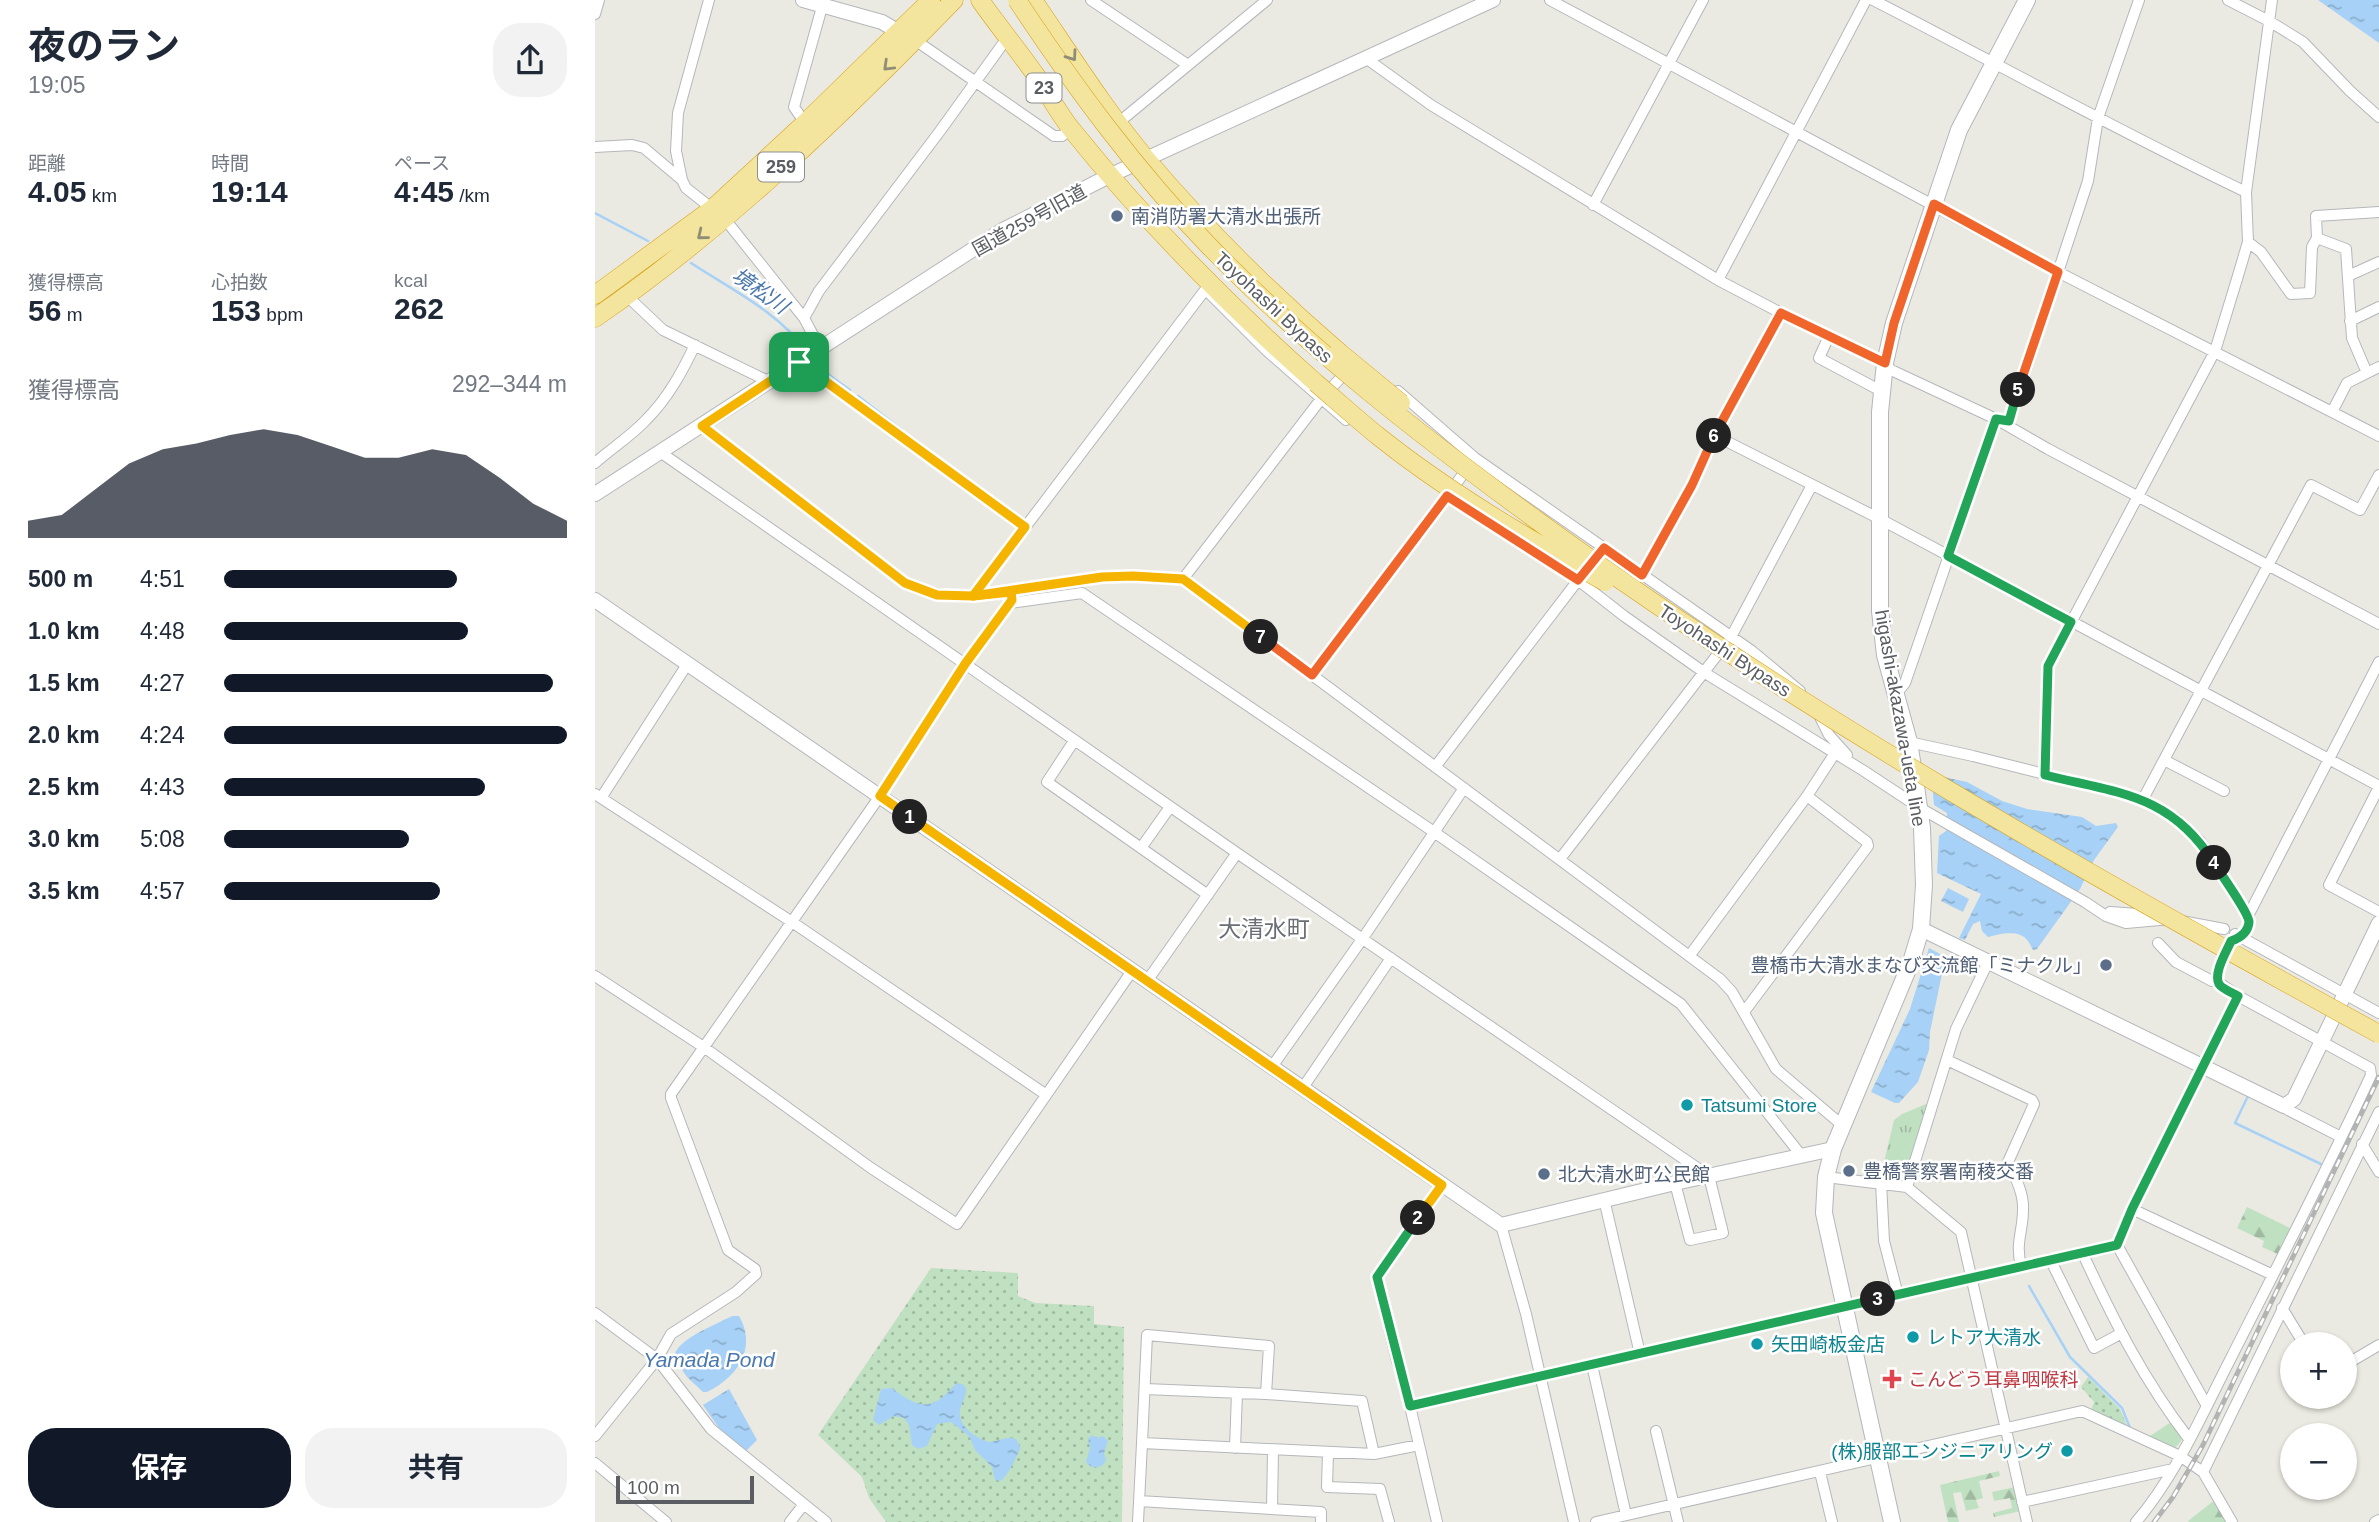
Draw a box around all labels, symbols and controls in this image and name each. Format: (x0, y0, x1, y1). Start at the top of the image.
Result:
button: share (493, 23, 567, 97)
text: 夜のラン (28, 25, 180, 67)
one-way arrow (1064, 48, 1076, 61)
one-way arrow (883, 57, 896, 70)
text: 19:05 (28, 72, 86, 98)
road number: 23 (1027, 74, 1061, 102)
road number: 259 (758, 152, 804, 182)
text: 距離 (28, 153, 66, 174)
text: 時間 (211, 153, 249, 174)
text: ペース (394, 153, 450, 174)
text: 4.05 (28, 175, 86, 208)
text: 19:14 (211, 175, 288, 208)
text: 4:45 (394, 175, 454, 208)
street label: 国道259号旧道 (969, 181, 1090, 260)
text: km (86, 185, 117, 206)
text: /km (454, 185, 490, 206)
place label: 南消防署大清水出張所 (1131, 206, 1321, 227)
marker: 南消防署大清水出張所 (1109, 208, 1125, 224)
one-way arrow (698, 227, 710, 240)
street label: Toyohashi Bypass (1210, 247, 1337, 367)
water label: 境松川 (728, 263, 794, 319)
text: kcal (394, 270, 428, 291)
text: 獲得標高 (28, 272, 104, 293)
text: 心拍数 (211, 272, 268, 293)
text: 262 (394, 292, 444, 325)
text: 56 (28, 294, 61, 327)
text: 153 (211, 294, 261, 327)
text: m (61, 304, 82, 325)
text: bpm (261, 304, 303, 325)
pin (769, 332, 829, 392)
icon: arrive (780, 343, 818, 381)
text: 292–344 m (452, 371, 567, 397)
pin: 5 (2001, 372, 2035, 408)
text: 獲得標高 (28, 377, 120, 403)
text: 5 (2012, 379, 2023, 400)
pin: 6 (1697, 418, 1731, 453)
text: 6 (1708, 425, 1719, 446)
text: 500 m (28, 566, 93, 592)
text: 4:51 (140, 566, 185, 592)
street label: Toyohashi Bypass (1655, 600, 1795, 701)
street label: higashi-akazawa-ueta line (1871, 608, 1930, 828)
text: 1.0 km (28, 618, 100, 644)
text: 4:48 (140, 618, 185, 644)
pin: 7 (1243, 620, 1279, 654)
text: 7 (1255, 626, 1266, 647)
text: 1.5 km (28, 670, 100, 696)
text: 4:27 (140, 670, 185, 696)
text: 2.0 km (28, 722, 100, 748)
text: 4:24 (140, 722, 185, 748)
text: 2.5 km (28, 774, 100, 800)
text: 4:43 (140, 774, 185, 800)
pin: 1 (893, 800, 927, 834)
text: 1 (904, 806, 915, 827)
text: 3.0 km (28, 826, 100, 852)
text: 5:08 (140, 826, 185, 852)
pin: 4 (2197, 846, 2231, 880)
text: 4 (2208, 852, 2219, 873)
text: 3.5 km (28, 878, 100, 904)
text: 4:57 (140, 878, 185, 904)
district label: 大清水町 (1218, 916, 1310, 942)
place label: 豊橋市大清水まなび交流館「ミナクル」 (1751, 955, 2092, 976)
marker: 豊橋市大清水まなび交流館「ミナクル」 (2098, 957, 2114, 973)
place label: Tatsumi Store (1701, 1095, 1817, 1116)
marker: Tatsumi Store (1679, 1097, 1695, 1113)
place label: 豊橋警察署南稜交番 (1863, 1161, 2034, 1182)
marker: 豊橋警察署南稜交番 (1841, 1163, 1857, 1179)
place label: 北大清水町公民館 (1558, 1164, 1710, 1185)
marker: 北大清水町公民館 (1536, 1166, 1552, 1182)
pin: 2 (1401, 1200, 1435, 1236)
text: 2 (1412, 1207, 1423, 1228)
pin: 3 (1861, 1282, 1895, 1316)
text: 3 (1872, 1288, 1883, 1309)
place label: レトア大清水 (1927, 1327, 2041, 1348)
marker: レトア大清水 (1905, 1329, 1921, 1345)
map controls (2280, 1332, 2357, 1500)
button: + (2280, 1332, 2357, 1409)
place label: 矢田崎板金店 (1771, 1334, 1885, 1355)
marker: 矢田崎板金店 (1749, 1336, 1765, 1352)
water label: Yamada Pond (643, 1348, 776, 1371)
marker: こんどう耳鼻咽喉科 (1882, 1369, 1902, 1389)
place label: こんどう耳鼻咽喉科 (1908, 1369, 2078, 1390)
button: − (2280, 1423, 2357, 1500)
button: 保存 (28, 1428, 291, 1508)
button: 共有 (305, 1428, 567, 1508)
place label: (株)服部エンジニアリング (1831, 1441, 2053, 1462)
marker: (株)服部エンジニアリング (2059, 1443, 2075, 1459)
scale bar (616, 1473, 754, 1505)
text: 100 m (627, 1477, 680, 1498)

